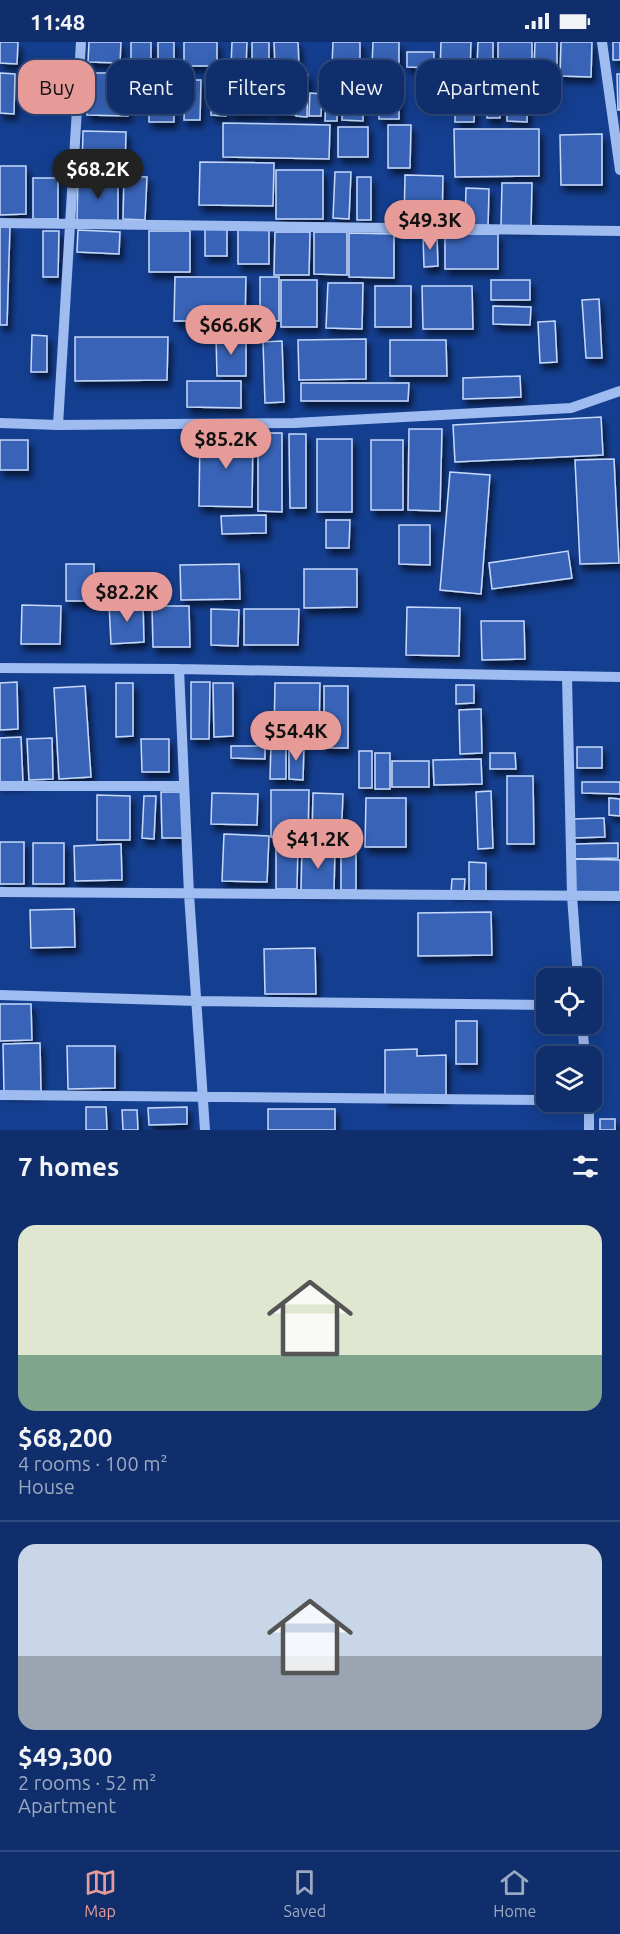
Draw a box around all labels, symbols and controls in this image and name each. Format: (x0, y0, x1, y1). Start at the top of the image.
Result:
text: 11:48 (30, 9, 85, 34)
chip: Buy (18, 60, 95, 114)
chip: Rent (107, 60, 194, 114)
chip: Filters (206, 60, 307, 114)
chip: New (319, 60, 404, 114)
chip: Apartment (416, 60, 561, 114)
pin: $68.2K (49, 149, 147, 200)
text: $68.2K (66, 157, 130, 180)
pin: $49.3K (381, 200, 479, 251)
text: $49.3K (398, 208, 462, 231)
pin: $66.6K (182, 305, 280, 356)
text: $66.6K (199, 313, 263, 336)
pin: $85.2K (177, 419, 275, 470)
text: $85.2K (194, 427, 258, 450)
pin: $82.2K (78, 572, 176, 623)
text: $82.2K (95, 580, 159, 603)
pin: $54.4K (247, 711, 345, 762)
text: $54.4K (264, 719, 328, 742)
pin: $41.2K (269, 819, 367, 870)
text: $41.2K (286, 827, 350, 850)
map controls (536, 968, 602, 1112)
button: locate (536, 968, 602, 1034)
button: layers (536, 1046, 602, 1112)
icon: filters (569, 1150, 602, 1183)
text: 7 homes (18, 1152, 119, 1181)
icon: home (256, 1264, 364, 1372)
text: $68,200 (18, 1423, 112, 1452)
text: 4 rooms · 100 m² (18, 1452, 168, 1475)
text: House (18, 1475, 75, 1498)
icon: home (256, 1583, 364, 1691)
text: $49,300 (18, 1742, 112, 1771)
text: 2 rooms · 52 m² (18, 1771, 156, 1794)
text: Apartment (18, 1794, 116, 1817)
tab: Map (84, 1866, 117, 1920)
tab: Saved (284, 1866, 326, 1920)
tab: Home (493, 1866, 536, 1920)

